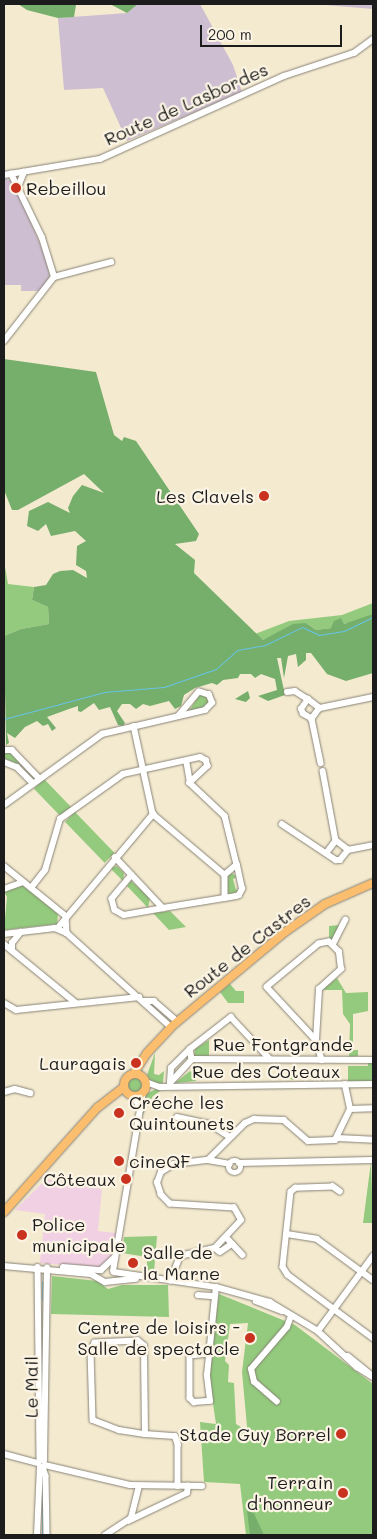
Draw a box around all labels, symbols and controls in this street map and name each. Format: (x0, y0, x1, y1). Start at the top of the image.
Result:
scale bar (202, 15, 344, 47)
text: 200 m (208, 24, 252, 44)
street label: Route de Lasbordes (101, 58, 271, 150)
place label: Rebeillou (26, 177, 106, 199)
marker: Rebeillou (10, 182, 22, 194)
place label: Les Clavels (156, 485, 254, 507)
marker: Les Clavels (258, 490, 270, 502)
street label: Route de Castres (179, 890, 315, 1002)
street label: Rue Fontgrande (213, 1033, 353, 1055)
place label: Lauragais (39, 1052, 126, 1074)
marker: Lauragais (130, 1057, 142, 1069)
street label: Rue des Coteaux (192, 1060, 340, 1082)
place label: Créche les Quintounets (129, 1092, 235, 1134)
marker: Créche les Quintounets (113, 1107, 125, 1119)
place label: cineQF (129, 1150, 190, 1172)
marker: cineQF (113, 1155, 125, 1167)
place label: Côteaux (43, 1168, 116, 1190)
marker: Côteaux (120, 1173, 132, 1185)
place label: Police municipale (32, 1214, 126, 1256)
marker: Police municipale (16, 1229, 28, 1241)
place label: Salle de la Marne (143, 1242, 220, 1284)
marker: Salle de la Marne (127, 1257, 139, 1269)
place label: Centre de loisirs - Salle de spectacle (77, 1317, 240, 1360)
marker: Centre de loisirs - Salle de spectacle (244, 1332, 256, 1344)
street label: Le Mail (20, 1356, 42, 1418)
place label: Stade Guy Borrel (179, 1423, 331, 1445)
marker: Stade Guy Borrel (335, 1428, 347, 1440)
place label: Terrain d'honneur (247, 1472, 333, 1515)
marker: Terrain d'honneur (337, 1487, 349, 1499)

